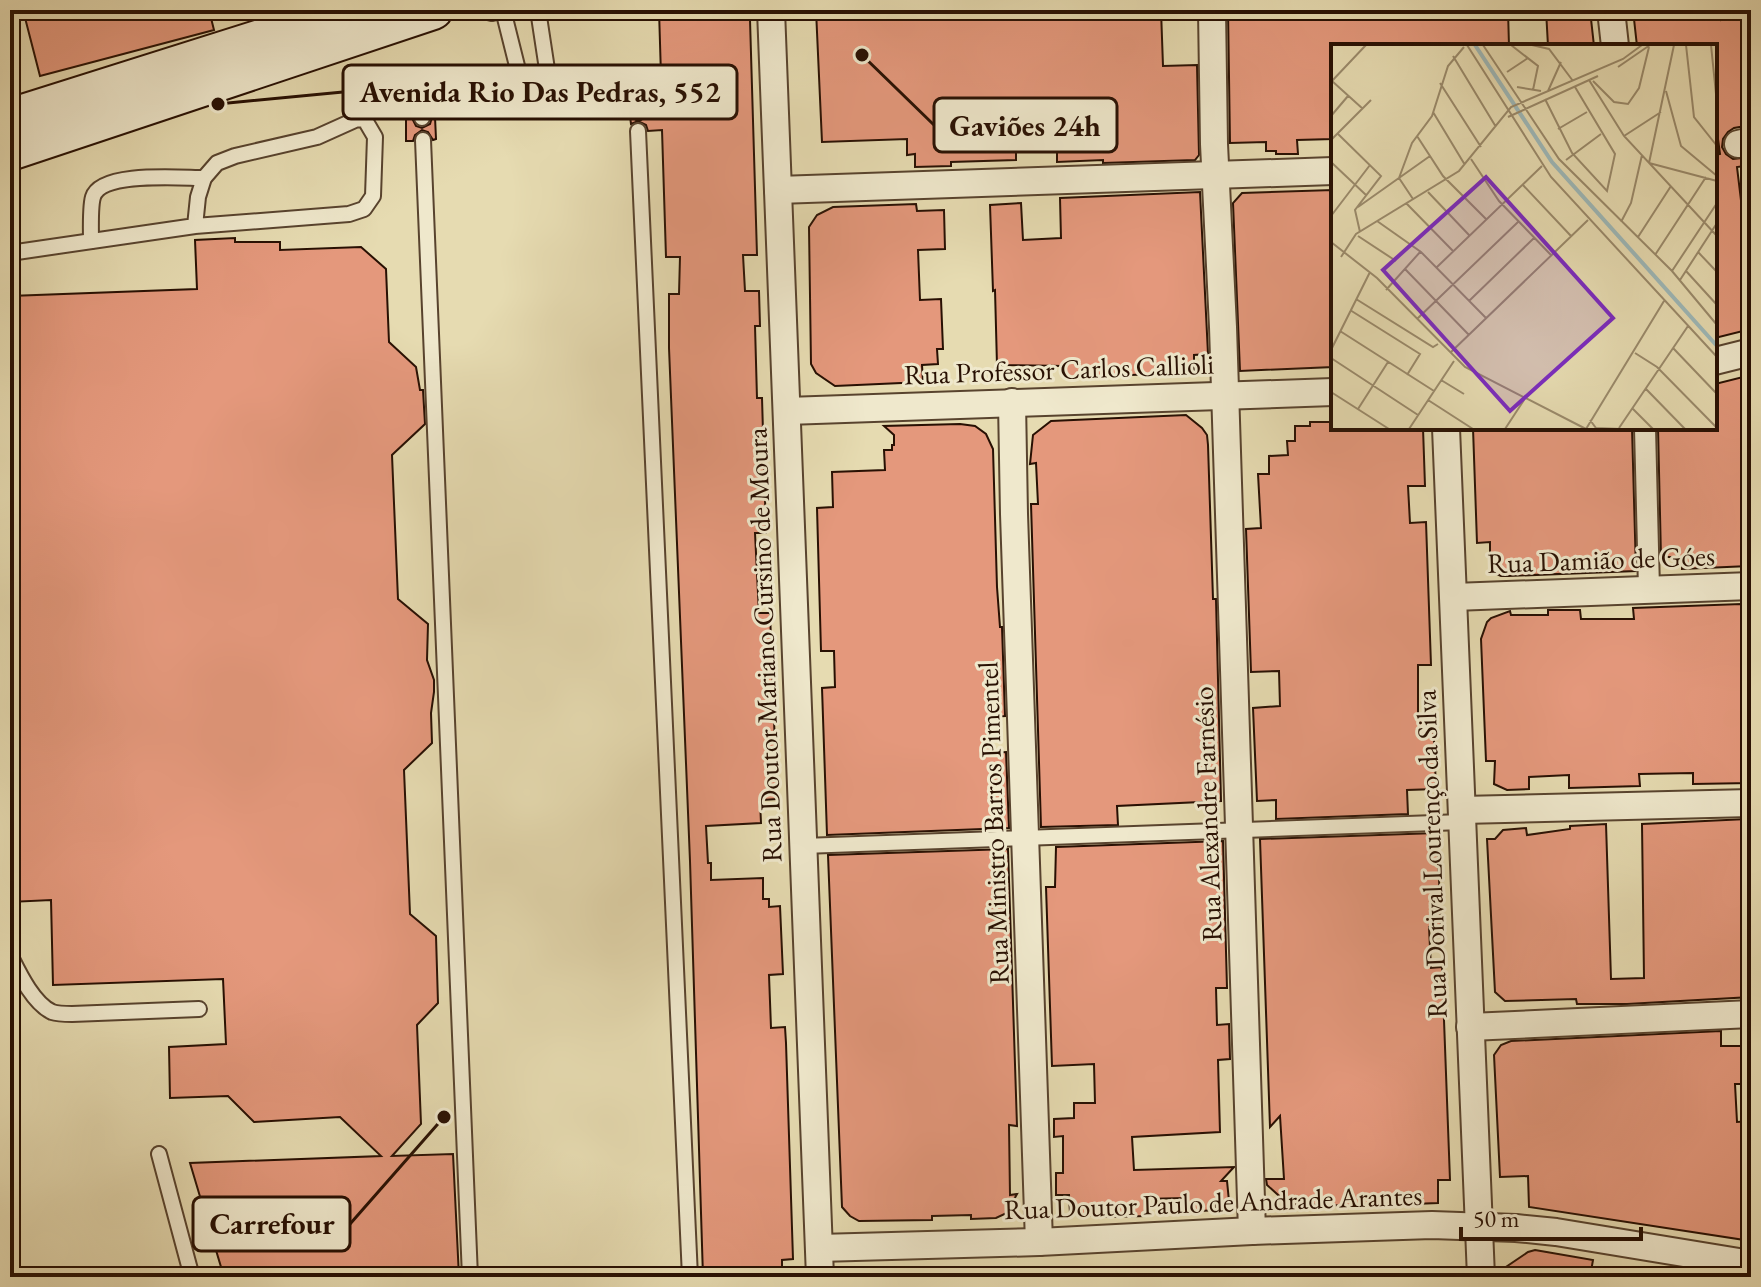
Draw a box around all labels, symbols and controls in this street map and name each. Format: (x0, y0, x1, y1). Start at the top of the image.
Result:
inset map (1331, 44, 1717, 430)
callout: Avenida Rio Das Pedras, 552 (343, 65, 737, 119)
text: Avenida Rio Das Pedras, 552 (358, 72, 721, 111)
callout: Gaviões 24h (934, 98, 1117, 152)
text: Gaviões 24h (949, 106, 1101, 145)
street label: Rua Professor Carlos Callioli (903, 346, 1215, 392)
street label: Rua Doutor Mariano Cursino de Moura (738, 426, 790, 863)
street label: Rua Damião de Góes (1486, 537, 1716, 581)
street label: Rua Ministro Barros Pimentel (969, 661, 1017, 985)
street label: Rua Alexandre Farnésio (1185, 686, 1229, 942)
street label: Rua Dorival Lourenço da Silva (1407, 688, 1455, 1019)
street label: Rua Doutor Paulo de Andrade Arantes (1003, 1177, 1423, 1227)
scale bar (1461, 1191, 1641, 1241)
callout: Carrefour (193, 1197, 350, 1251)
text: 50 m (1473, 1203, 1520, 1234)
text: Carrefour (209, 1204, 335, 1243)

